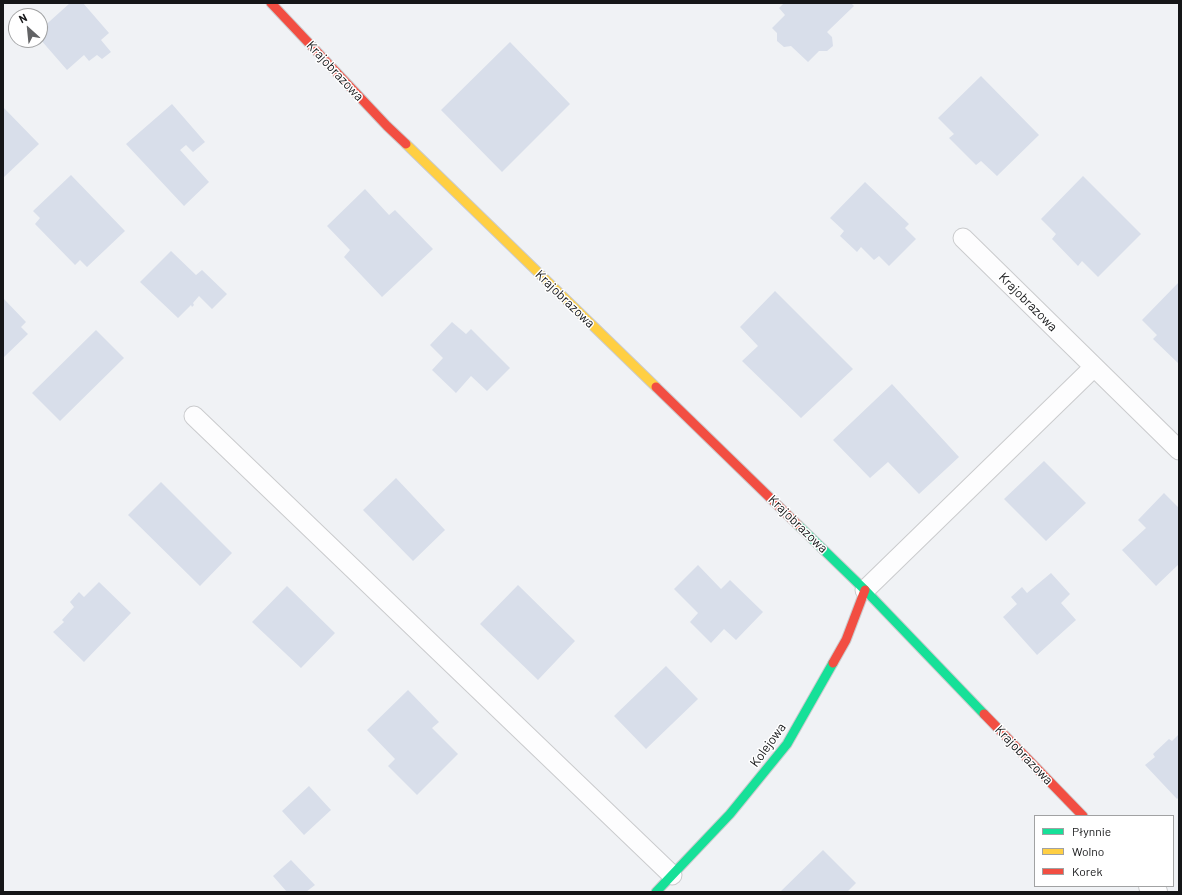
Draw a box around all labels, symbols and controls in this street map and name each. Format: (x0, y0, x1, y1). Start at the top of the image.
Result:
north arrow (8, 8, 48, 48)
text: N (17, 10, 29, 25)
street label: Krajobrazowa (303, 38, 367, 104)
street label: Krajobrazowa (532, 267, 598, 331)
street label: Krajobrazowa (995, 269, 1061, 335)
street label: Krajobrazowa (765, 492, 831, 556)
street label: Kolejowa (747, 720, 789, 770)
street label: Krajobrazowa (992, 722, 1056, 788)
legend (1034, 815, 1174, 887)
text: Płynnie (1072, 824, 1111, 838)
text: Wolno (1072, 844, 1104, 858)
text: Korek (1072, 864, 1102, 878)

